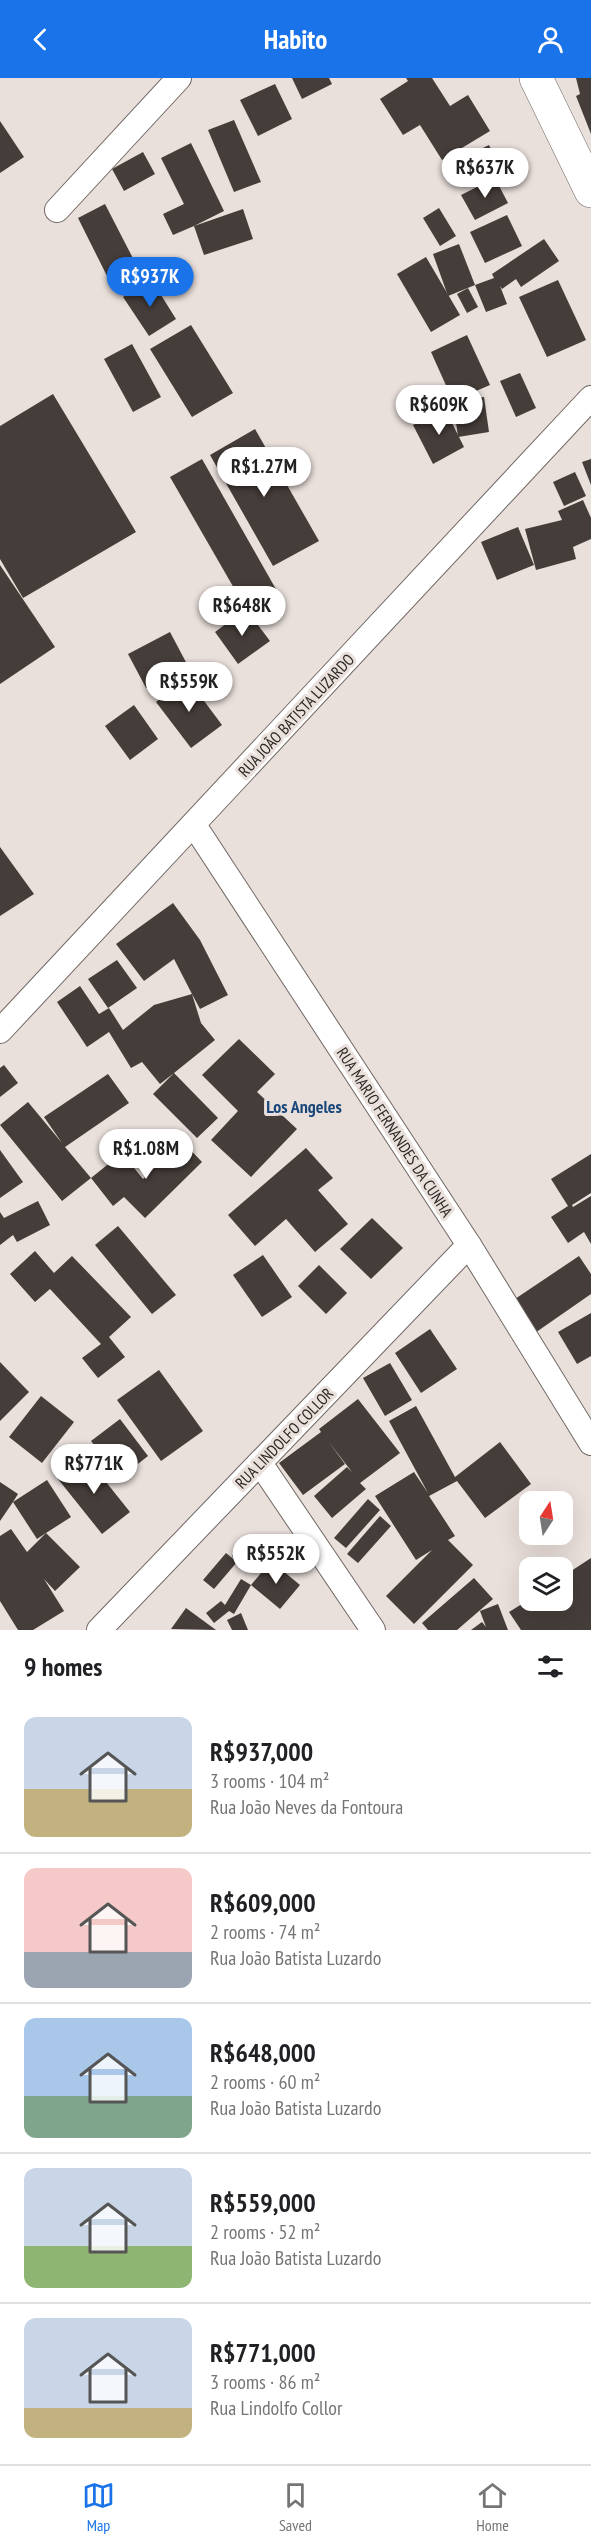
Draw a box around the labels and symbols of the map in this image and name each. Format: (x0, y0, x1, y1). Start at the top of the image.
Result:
pin: R$637K (436, 148, 534, 199)
pin: R$937K (101, 257, 199, 308)
pin: R$609K (390, 385, 488, 436)
pin: R$1.27M (209, 447, 319, 498)
pin: R$648K (193, 586, 291, 637)
street label: RUA JOÃO BATISTA LUZARDO (234, 649, 358, 781)
pin: R$559K (140, 662, 238, 713)
street label: RUA MARIO FERNANDES DA CUNHA (333, 1043, 458, 1221)
district label: Los Angeles (266, 1095, 342, 1118)
pin: R$1.08M (91, 1129, 201, 1180)
street label: RUA LINDOLFO COLLOR (231, 1383, 337, 1493)
pin: R$771K (45, 1444, 143, 1495)
north arrow (519, 1491, 573, 1545)
pin: R$552K (227, 1534, 325, 1585)

